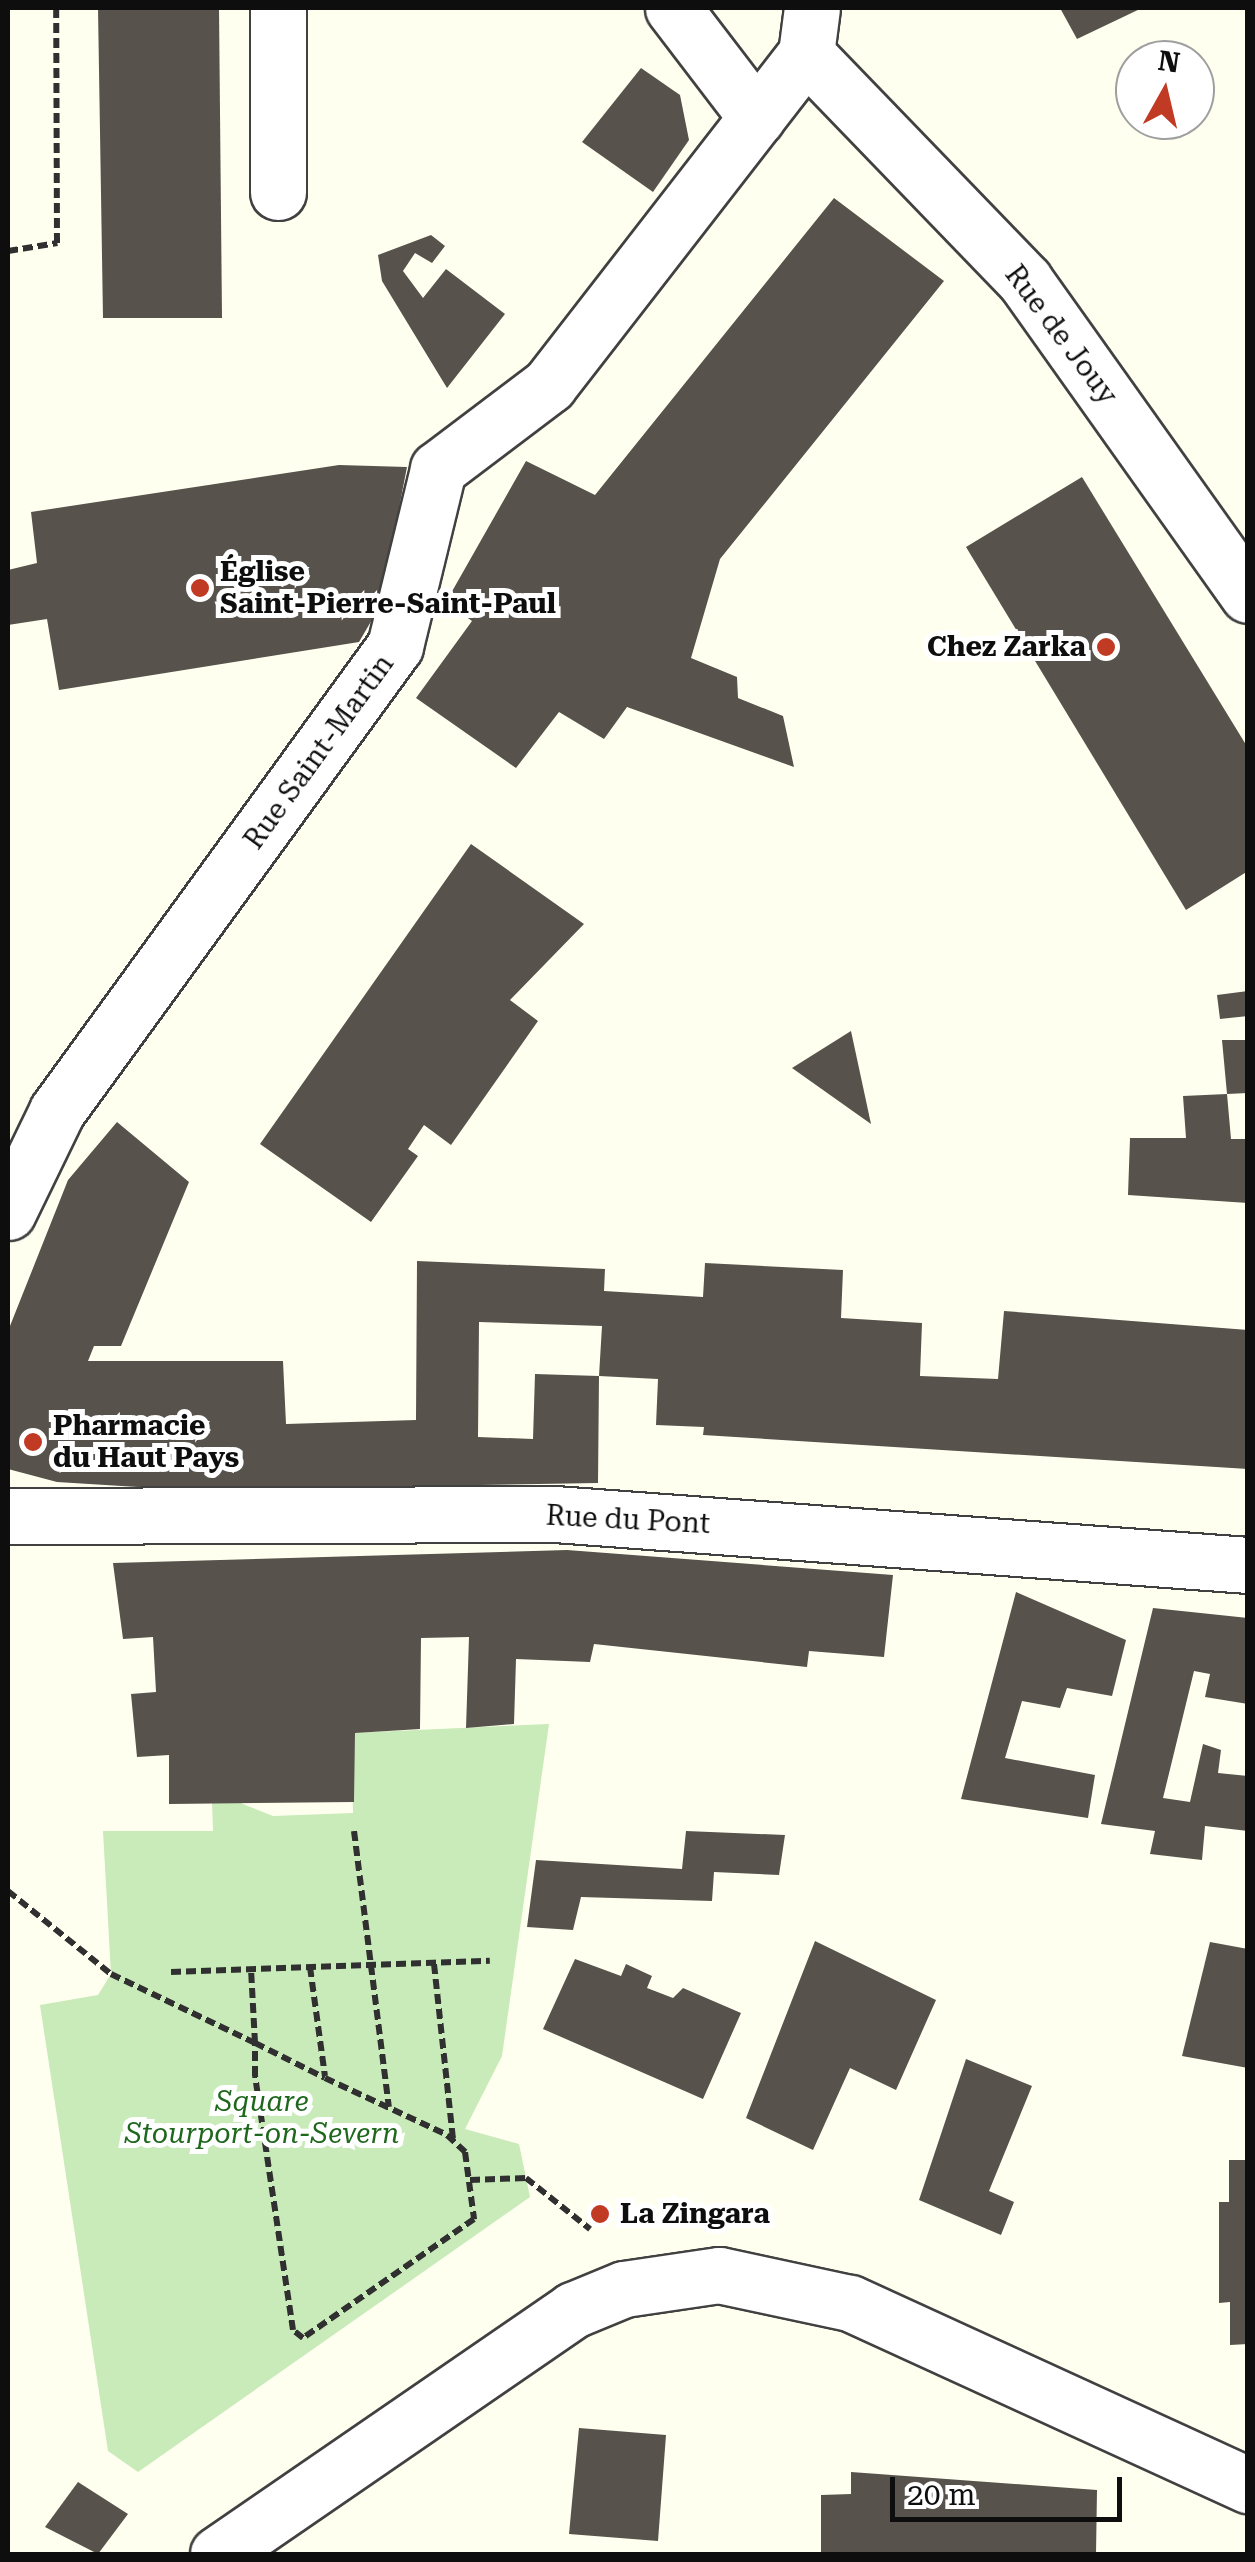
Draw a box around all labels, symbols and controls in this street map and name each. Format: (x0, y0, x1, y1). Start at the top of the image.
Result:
north arrow (1115, 40, 1215, 140)
text: N (1156, 44, 1182, 80)
street label: Rue de Jouy (998, 259, 1124, 411)
place label: Église Saint-Pierre-Saint-Paul (220, 555, 556, 621)
marker: Église Saint-Pierre-Saint-Paul (189, 577, 211, 599)
place label: Chez Zarka (927, 630, 1086, 664)
marker: Chez Zarka (1095, 636, 1117, 658)
street label: Rue Saint-Martin (237, 648, 401, 856)
place label: Pharmacie du Haut Pays (53, 1409, 239, 1475)
marker: Pharmacie du Haut Pays (22, 1431, 44, 1453)
street label: Rue du Pont (545, 1499, 711, 1541)
park label: Square Stourport-on-Severn (125, 2085, 399, 2151)
place label: La Zingara (620, 2197, 770, 2231)
marker: La Zingara (589, 2203, 611, 2225)
scale bar (895, 2457, 1128, 2519)
text: 20 m (907, 2477, 976, 2512)

